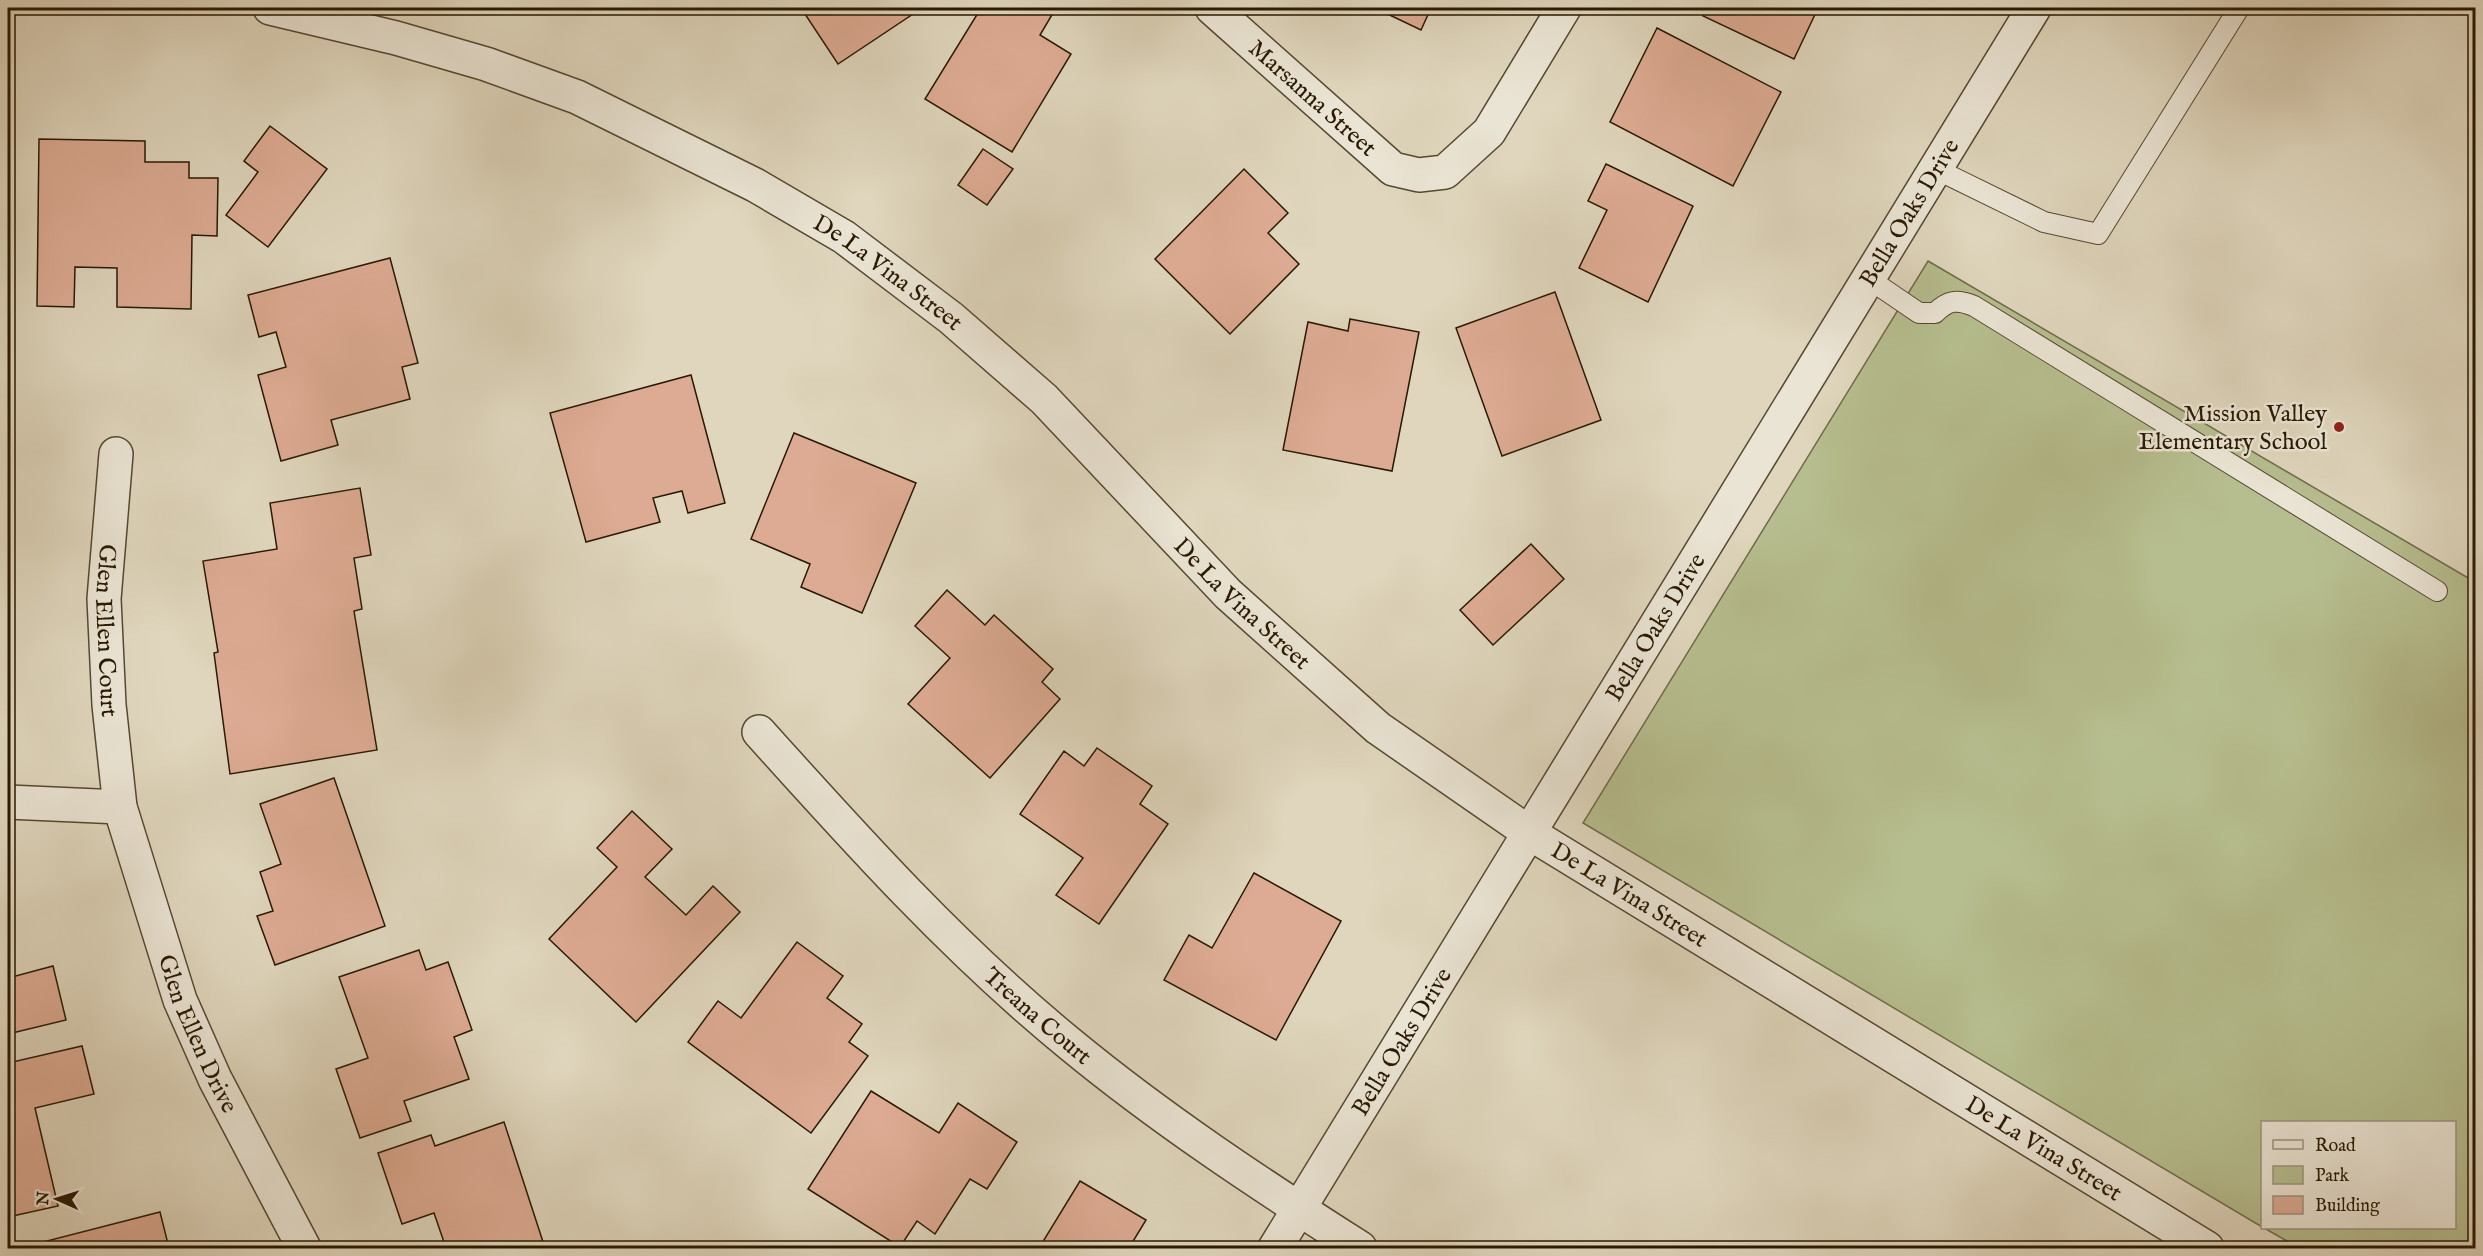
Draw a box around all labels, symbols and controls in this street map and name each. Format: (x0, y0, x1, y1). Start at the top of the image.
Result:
street label: Marsanna Street (1241, 34, 1382, 164)
street label: Bella Oaks Drive (1853, 133, 1967, 293)
street label: De La Vina Street (807, 208, 969, 338)
place label: Mission Valley Elementary School (2139, 399, 2327, 458)
marker: Mission Valley Elementary School (2332, 420, 2346, 434)
street label: De La Vina Street (1166, 532, 1316, 677)
street label: Glen Ellen Court (87, 543, 124, 719)
street label: Bella Oaks Drive (1599, 548, 1714, 708)
street label: De La Vina Street (1544, 836, 1713, 955)
street label: Glen Ellen Drive (150, 951, 244, 1119)
street label: Treana Court (976, 961, 1097, 1072)
street label: Bella Oaks Drive (1345, 962, 1460, 1122)
street label: De La Vina Street (1959, 1090, 2127, 1209)
legend (2261, 1121, 2456, 1229)
text: Road (2315, 1135, 2356, 1158)
text: Park (2315, 1165, 2350, 1188)
north arrow (27, 1169, 87, 1229)
text: N (34, 1191, 54, 1207)
text: Building (2315, 1195, 2380, 1218)

